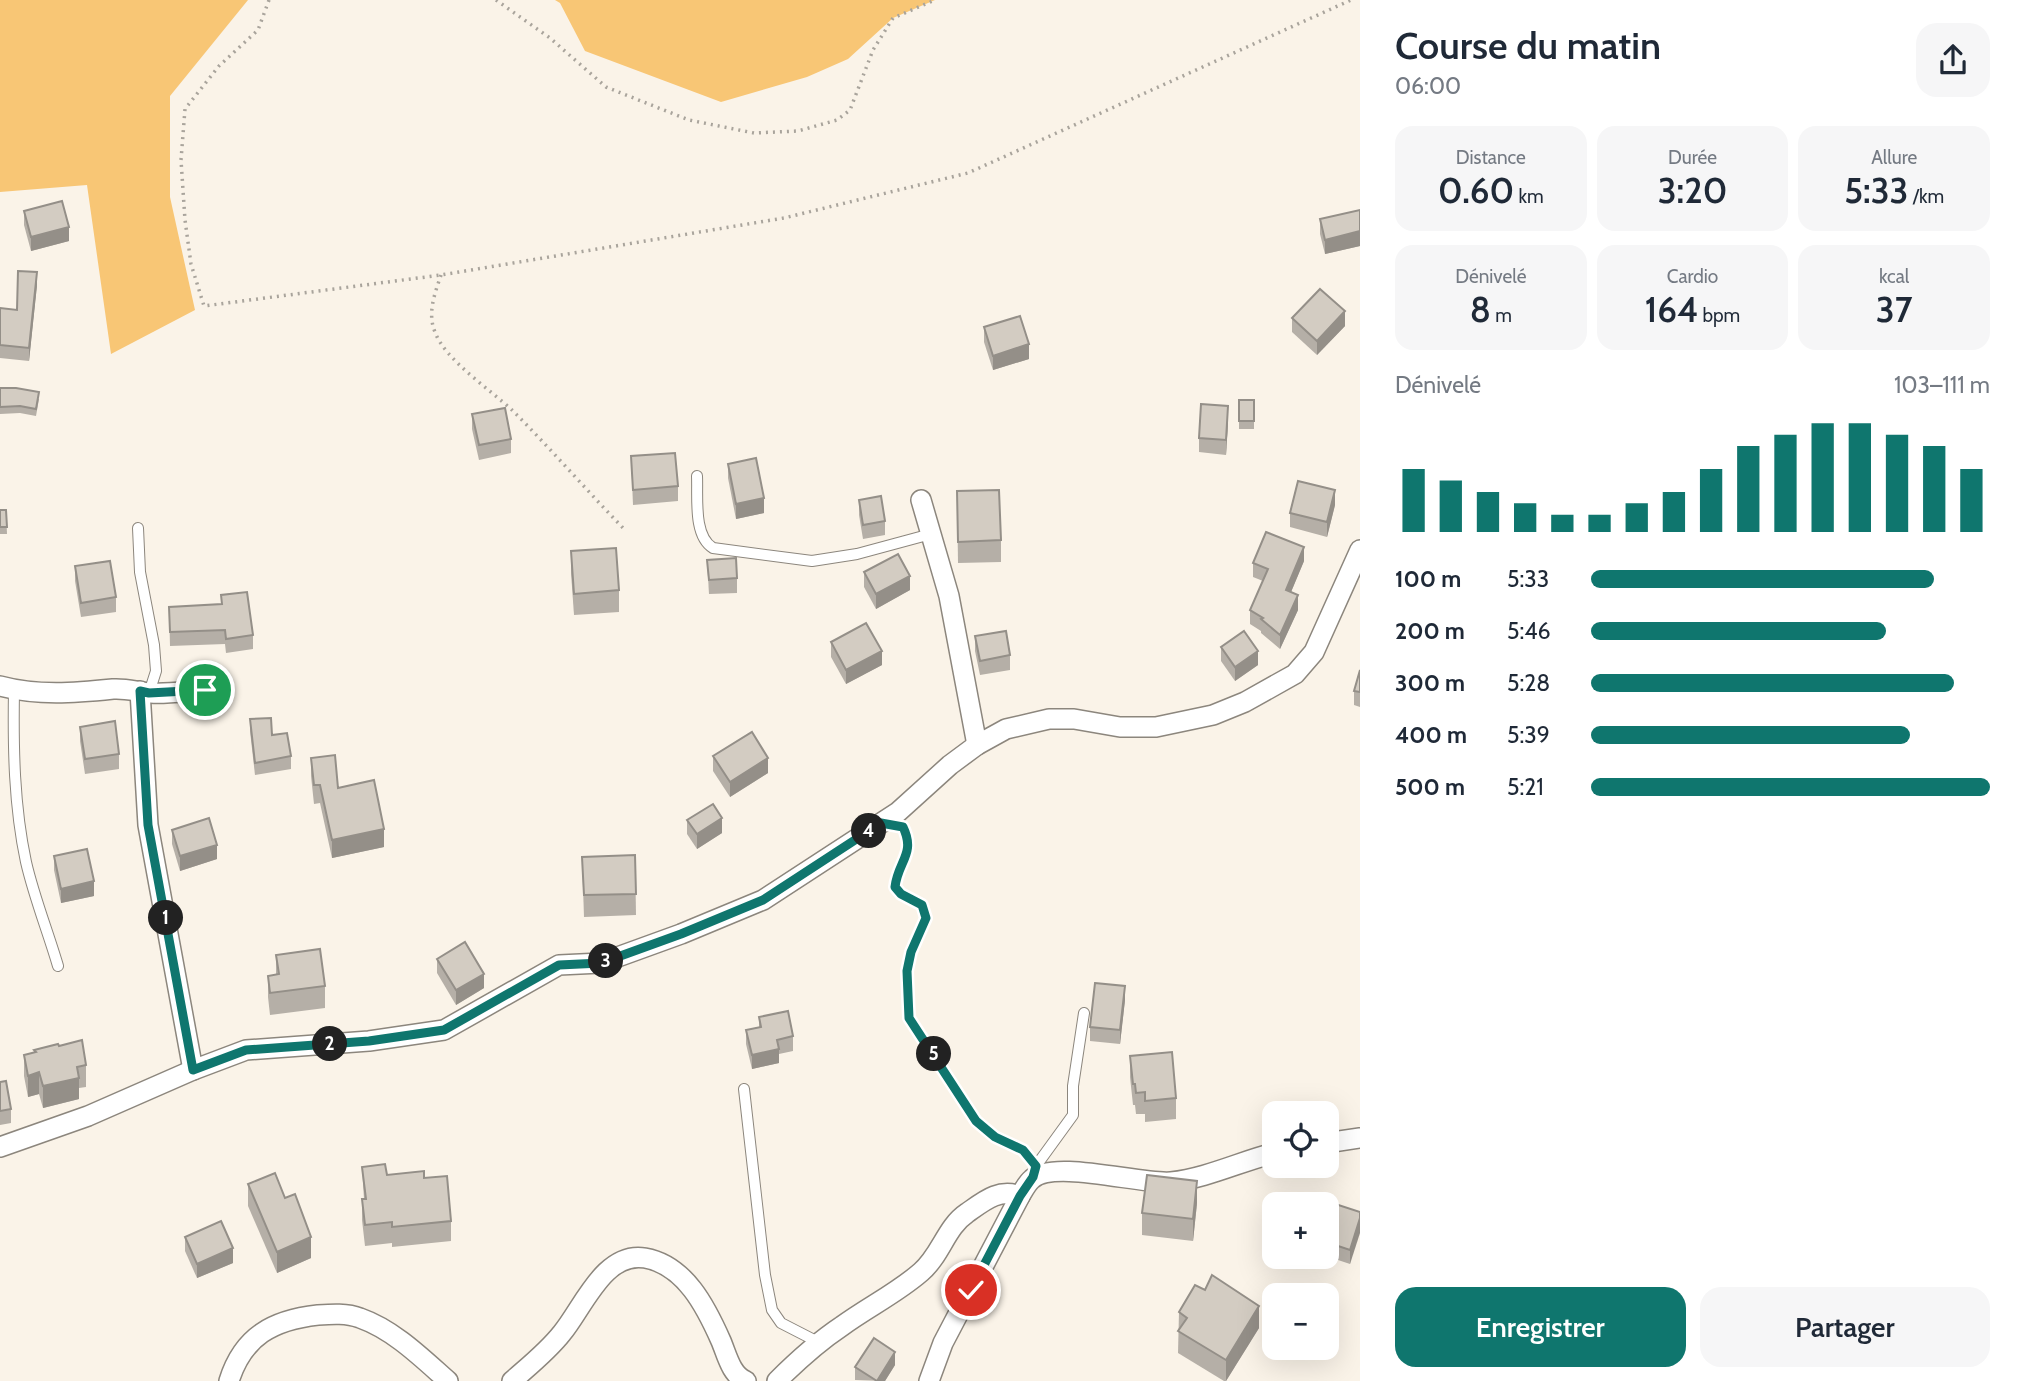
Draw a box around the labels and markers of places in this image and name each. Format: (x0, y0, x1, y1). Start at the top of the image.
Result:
pin (175, 660, 235, 720)
pin: 4 (852, 814, 886, 848)
pin: 1 (148, 900, 184, 936)
pin: 3 (588, 944, 624, 978)
pin: 2 (312, 1026, 348, 1062)
pin: 5 (916, 1036, 951, 1072)
pin (941, 1260, 1001, 1320)

